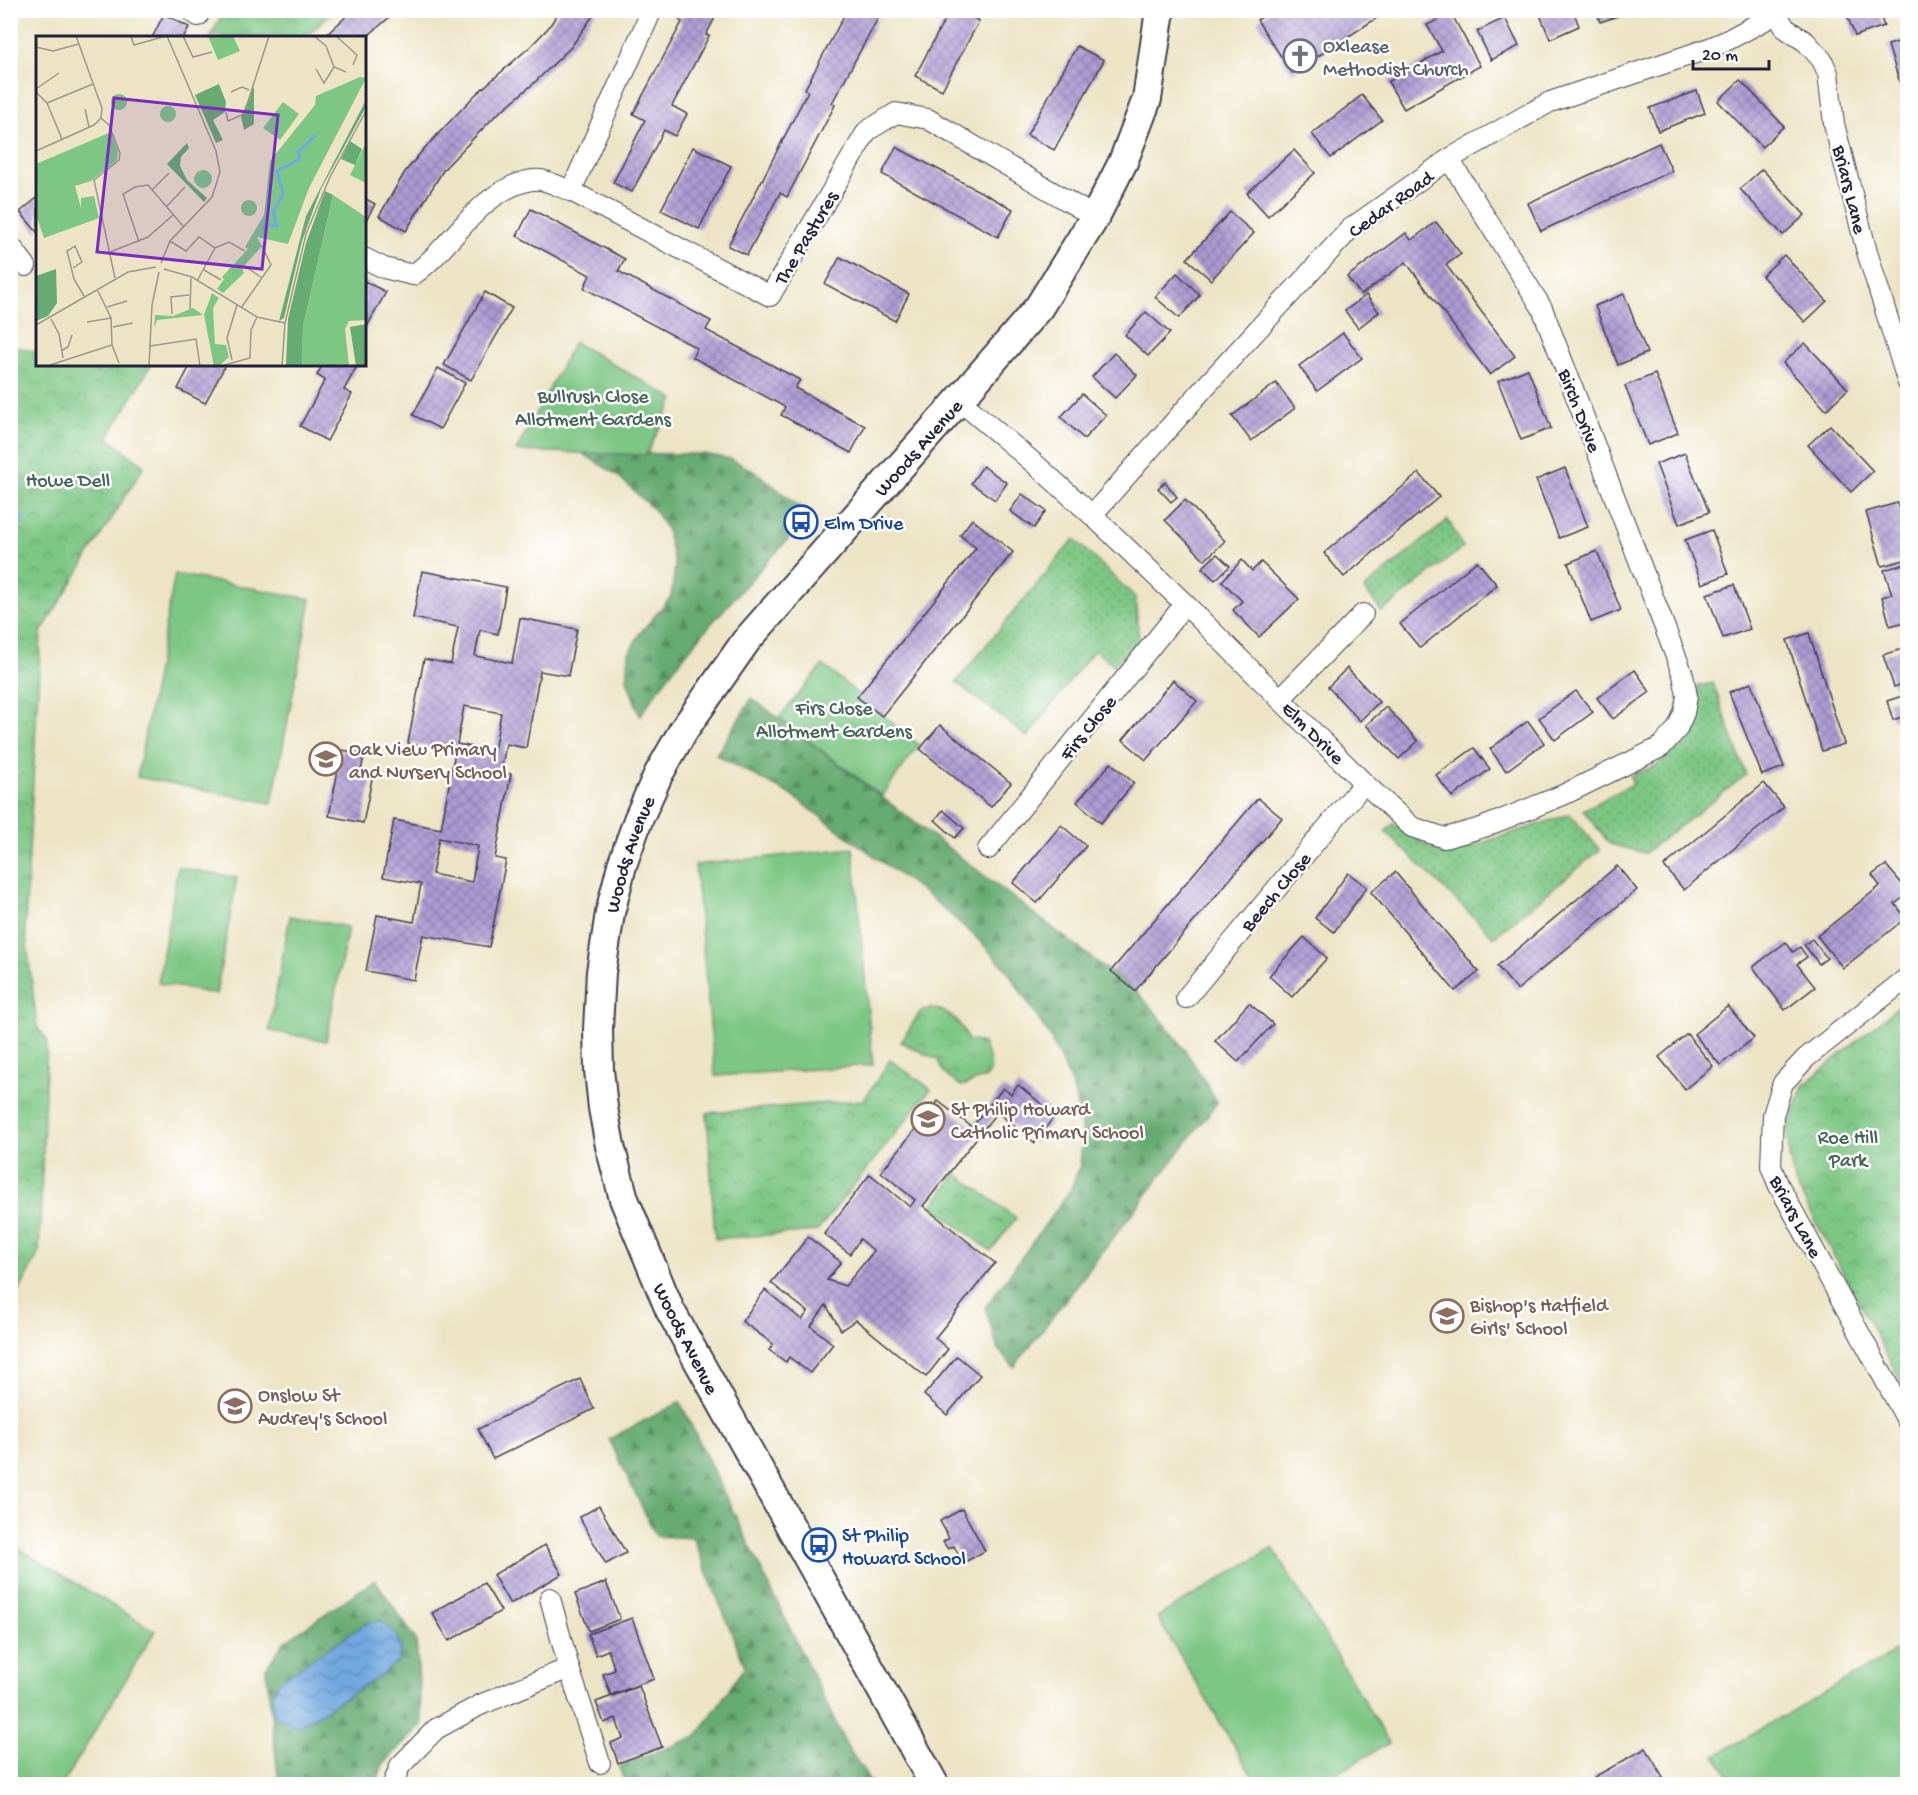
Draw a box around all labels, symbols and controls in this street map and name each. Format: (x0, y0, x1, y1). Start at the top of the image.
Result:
scale bar (1693, 33, 1770, 71)
inset map (36, 36, 366, 366)
place label: Oxlease Methodist Church (1323, 37, 1469, 83)
church icon: Oxlease Methodist Church (1282, 38, 1318, 74)
text: 20 m (1702, 46, 1738, 67)
street label: Briars Lane (1825, 142, 1870, 237)
street label: Cedar Road (1345, 166, 1441, 244)
street label: The Pastures (771, 187, 845, 291)
street label: Birch Drive (1551, 365, 1604, 457)
park label: Bullrush Close Allotment Gardens (515, 387, 672, 433)
street label: Woods Avenue (871, 396, 969, 503)
park label: Howe Dell (26, 471, 110, 494)
bus stop icon: Elm Drive (783, 504, 819, 540)
place label: Elm Drive (824, 514, 904, 537)
street label: Firs Close (1056, 691, 1123, 767)
street label: Elm Drive (1275, 698, 1348, 771)
park label: Firs Close Allotment Gardens (756, 699, 913, 745)
place label: Oak View Primary and Nursery School (349, 740, 507, 786)
school or university icon: Oak View Primary and Nursery School (308, 741, 344, 777)
street label: Woods Avenue (602, 793, 662, 916)
street label: Beech Close (1237, 848, 1318, 938)
place label: St Philip Howard Catholic Primary School (951, 1100, 1144, 1146)
school or university icon: St Philip Howard Catholic Primary School (910, 1101, 946, 1137)
park label: Roe Hill Park (1818, 1128, 1878, 1174)
street label: Briars Lane (1762, 1172, 1826, 1263)
street label: Woods Avenue (646, 1280, 722, 1400)
place label: Bishop's Hatfield Girls' School (1469, 1296, 1610, 1342)
school or university icon: Bishop's Hatfield Girls' School (1429, 1298, 1465, 1334)
place label: Onslow St Audrey's School (258, 1386, 387, 1432)
school or university icon: Onslow St Audrey's School (217, 1388, 253, 1424)
place label: St Philip Howard School (842, 1526, 966, 1572)
bus stop icon: St Philip Howard School (801, 1527, 837, 1563)

